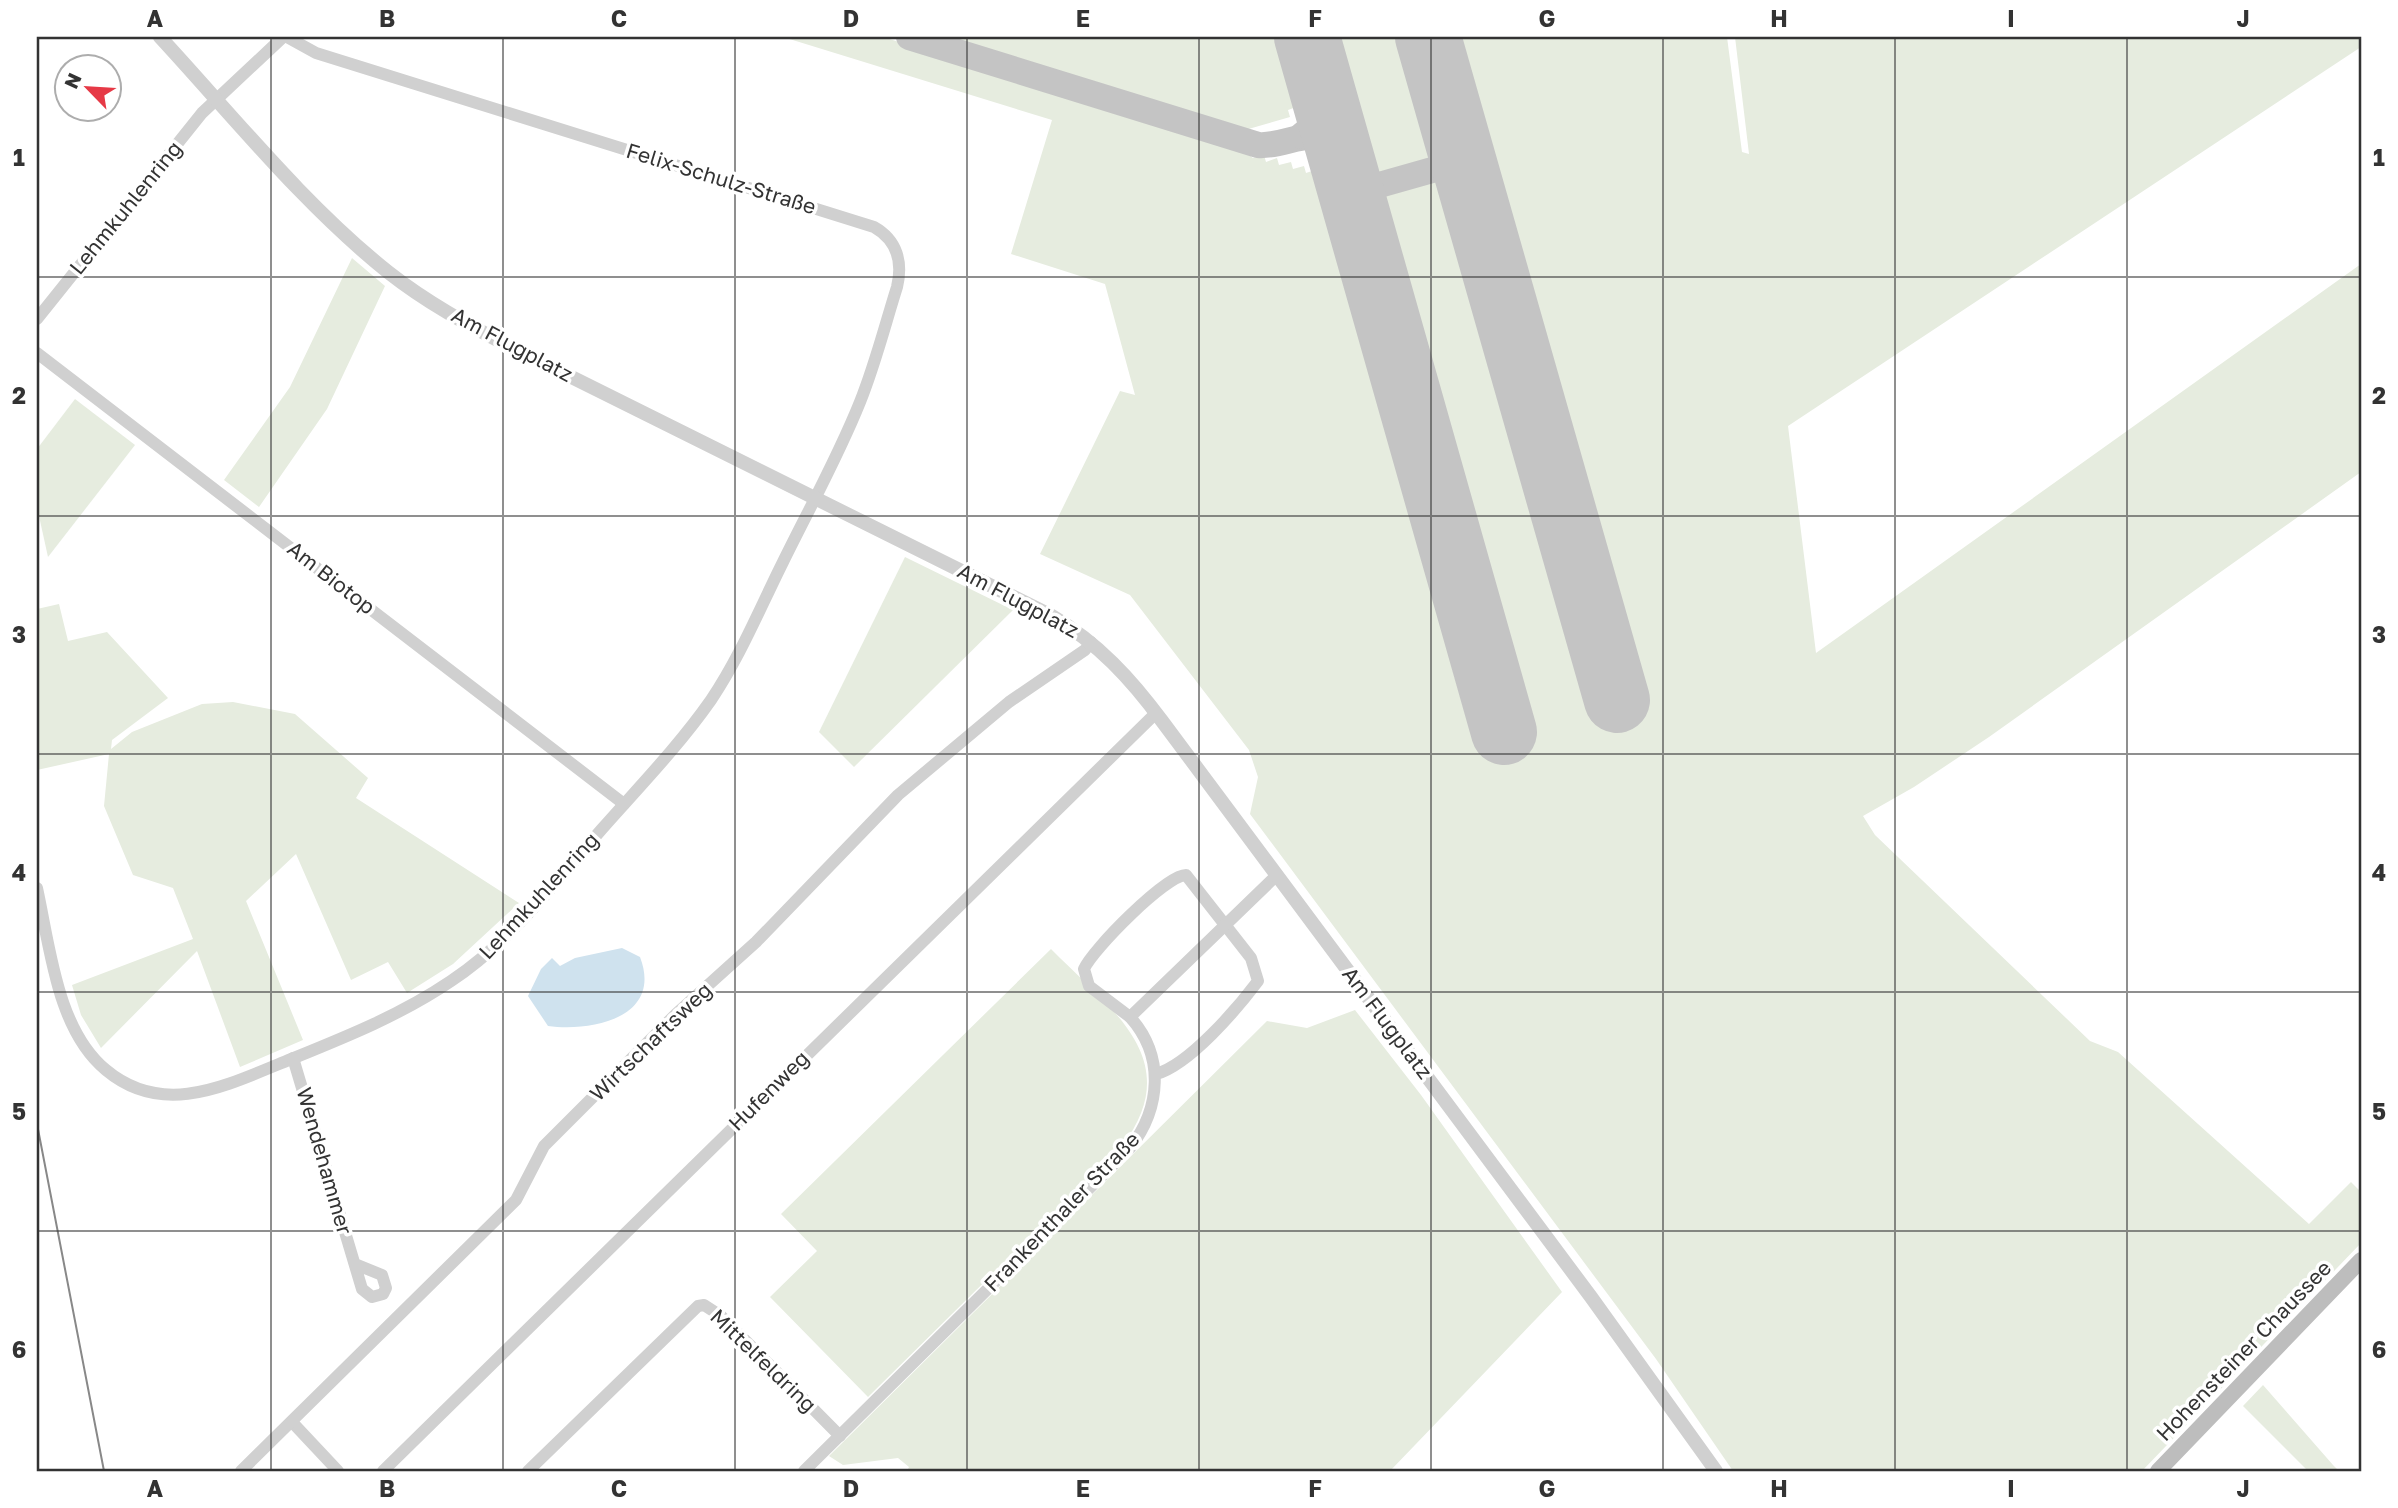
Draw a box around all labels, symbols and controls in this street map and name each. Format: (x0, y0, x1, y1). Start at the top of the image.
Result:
text: A (147, 4, 164, 32)
text: B (379, 4, 395, 32)
text: C (611, 4, 627, 32)
text: D (843, 4, 859, 32)
text: E (1076, 4, 1090, 32)
text: F (1308, 4, 1322, 32)
text: G (1539, 4, 1555, 32)
text: H (1770, 4, 1788, 32)
text: I (2007, 4, 2015, 32)
text: J (2236, 4, 2250, 32)
north arrow (52, 52, 122, 122)
text: N (59, 69, 86, 92)
street label: Lehmkuhlenring (63, 135, 187, 279)
street label: Felix-Schulz-Straße (623, 137, 819, 219)
text: 1 (13, 143, 25, 171)
text: 1 (2373, 143, 2385, 171)
street label: Am Flugplatz (447, 301, 578, 387)
text: 2 (12, 381, 26, 409)
text: 2 (2372, 381, 2386, 409)
street label: Am Biotop (283, 535, 381, 620)
street label: Am Flugplatz (953, 557, 1084, 643)
text: 3 (12, 620, 26, 648)
text: 3 (2372, 620, 2386, 648)
street label: Lehmkuhlenring (473, 826, 604, 964)
text: 4 (12, 858, 26, 886)
text: 4 (2372, 858, 2386, 886)
street label: Am Flugplatz (1337, 961, 1438, 1084)
street label: Wirtschaftsweg (584, 977, 717, 1106)
street label: Hufenweg (723, 1045, 814, 1136)
street label: Wendehammer (292, 1084, 358, 1237)
text: 5 (12, 1097, 26, 1125)
text: 5 (2372, 1097, 2386, 1125)
street label: Frankenthaler Straße (978, 1126, 1144, 1297)
street label: Hohensteiner Chaussee (2150, 1255, 2336, 1446)
street label: Mittelfeldring (705, 1303, 822, 1417)
text: 6 (12, 1335, 26, 1363)
text: 6 (2372, 1335, 2386, 1363)
text: A (147, 1474, 164, 1502)
text: B (379, 1474, 395, 1502)
text: C (611, 1474, 627, 1502)
text: D (843, 1474, 859, 1502)
text: E (1076, 1474, 1090, 1502)
text: F (1308, 1474, 1322, 1502)
text: G (1539, 1474, 1555, 1502)
text: H (1770, 1474, 1788, 1502)
text: I (2007, 1474, 2015, 1502)
text: J (2236, 1474, 2250, 1502)

